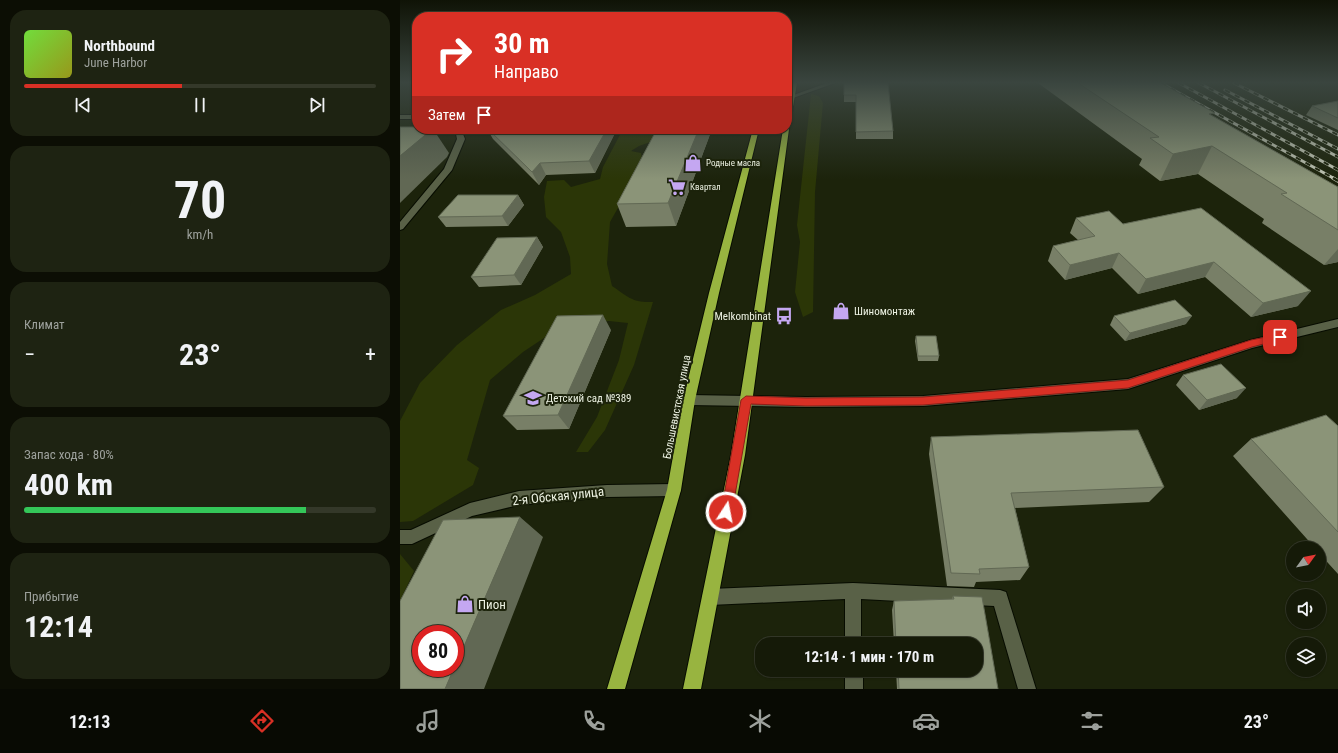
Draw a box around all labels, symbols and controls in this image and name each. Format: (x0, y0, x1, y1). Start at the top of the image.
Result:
text: 30 m (494, 27, 550, 60)
icon: right (428, 28, 480, 80)
text: Northbound (84, 37, 155, 55)
text: June Harbor (84, 55, 147, 70)
text: Направо (494, 61, 559, 82)
icon: previous (72, 94, 94, 116)
icon: pause (189, 94, 211, 116)
icon: next (306, 94, 328, 116)
icon: arrive (473, 104, 495, 126)
text: Затем (428, 106, 465, 124)
shop icon: Родные масла (683, 153, 703, 173)
place label: Родные масла (706, 158, 760, 168)
text: 70 (174, 170, 226, 231)
supermarket icon: Квартал (667, 177, 687, 197)
place label: Квартал (690, 182, 721, 192)
text: km/h (187, 227, 213, 242)
shop icon: Шиномонтаж (831, 301, 851, 321)
place label: Шиномонтаж (854, 305, 916, 318)
bus stop icon: Melkombinat (774, 306, 794, 326)
place label: Melkombinat (714, 310, 771, 323)
text: Климат (24, 317, 65, 332)
pin (1263, 320, 1297, 354)
icon: arrive (1269, 326, 1291, 348)
text: 23° (179, 337, 221, 372)
text: − (24, 342, 35, 367)
text: + (365, 342, 376, 367)
street label: Большевистская улица (661, 354, 693, 460)
school or university icon: Детский сад №389 (523, 388, 543, 408)
place label: Детский сад №389 (546, 392, 632, 405)
text: Запас хода · 80% (24, 447, 114, 462)
text: 400 km (24, 467, 113, 502)
street label: 2-я Обская улица (511, 484, 605, 508)
position arrow (705, 491, 747, 533)
north arrow (1286, 541, 1326, 581)
map controls (1286, 541, 1326, 677)
text: Прибытие (24, 589, 79, 604)
button: sound (1286, 589, 1326, 629)
shop icon: Пион (455, 594, 475, 614)
place label: Пион (478, 597, 506, 612)
text: 12:14 (24, 609, 93, 644)
speed limit sign: 80 (412, 625, 464, 677)
button: layers (1286, 637, 1326, 677)
text: 12:14 · 1 мин · 170 m (804, 648, 934, 666)
icon: directions (248, 707, 276, 735)
icon: music (414, 707, 442, 735)
icon: phone (580, 707, 608, 735)
icon: climate (746, 707, 774, 735)
icon: car (912, 707, 940, 735)
icon: filters (1078, 707, 1106, 735)
text: 12:13 (69, 711, 110, 732)
text: 23° (1244, 711, 1269, 732)

